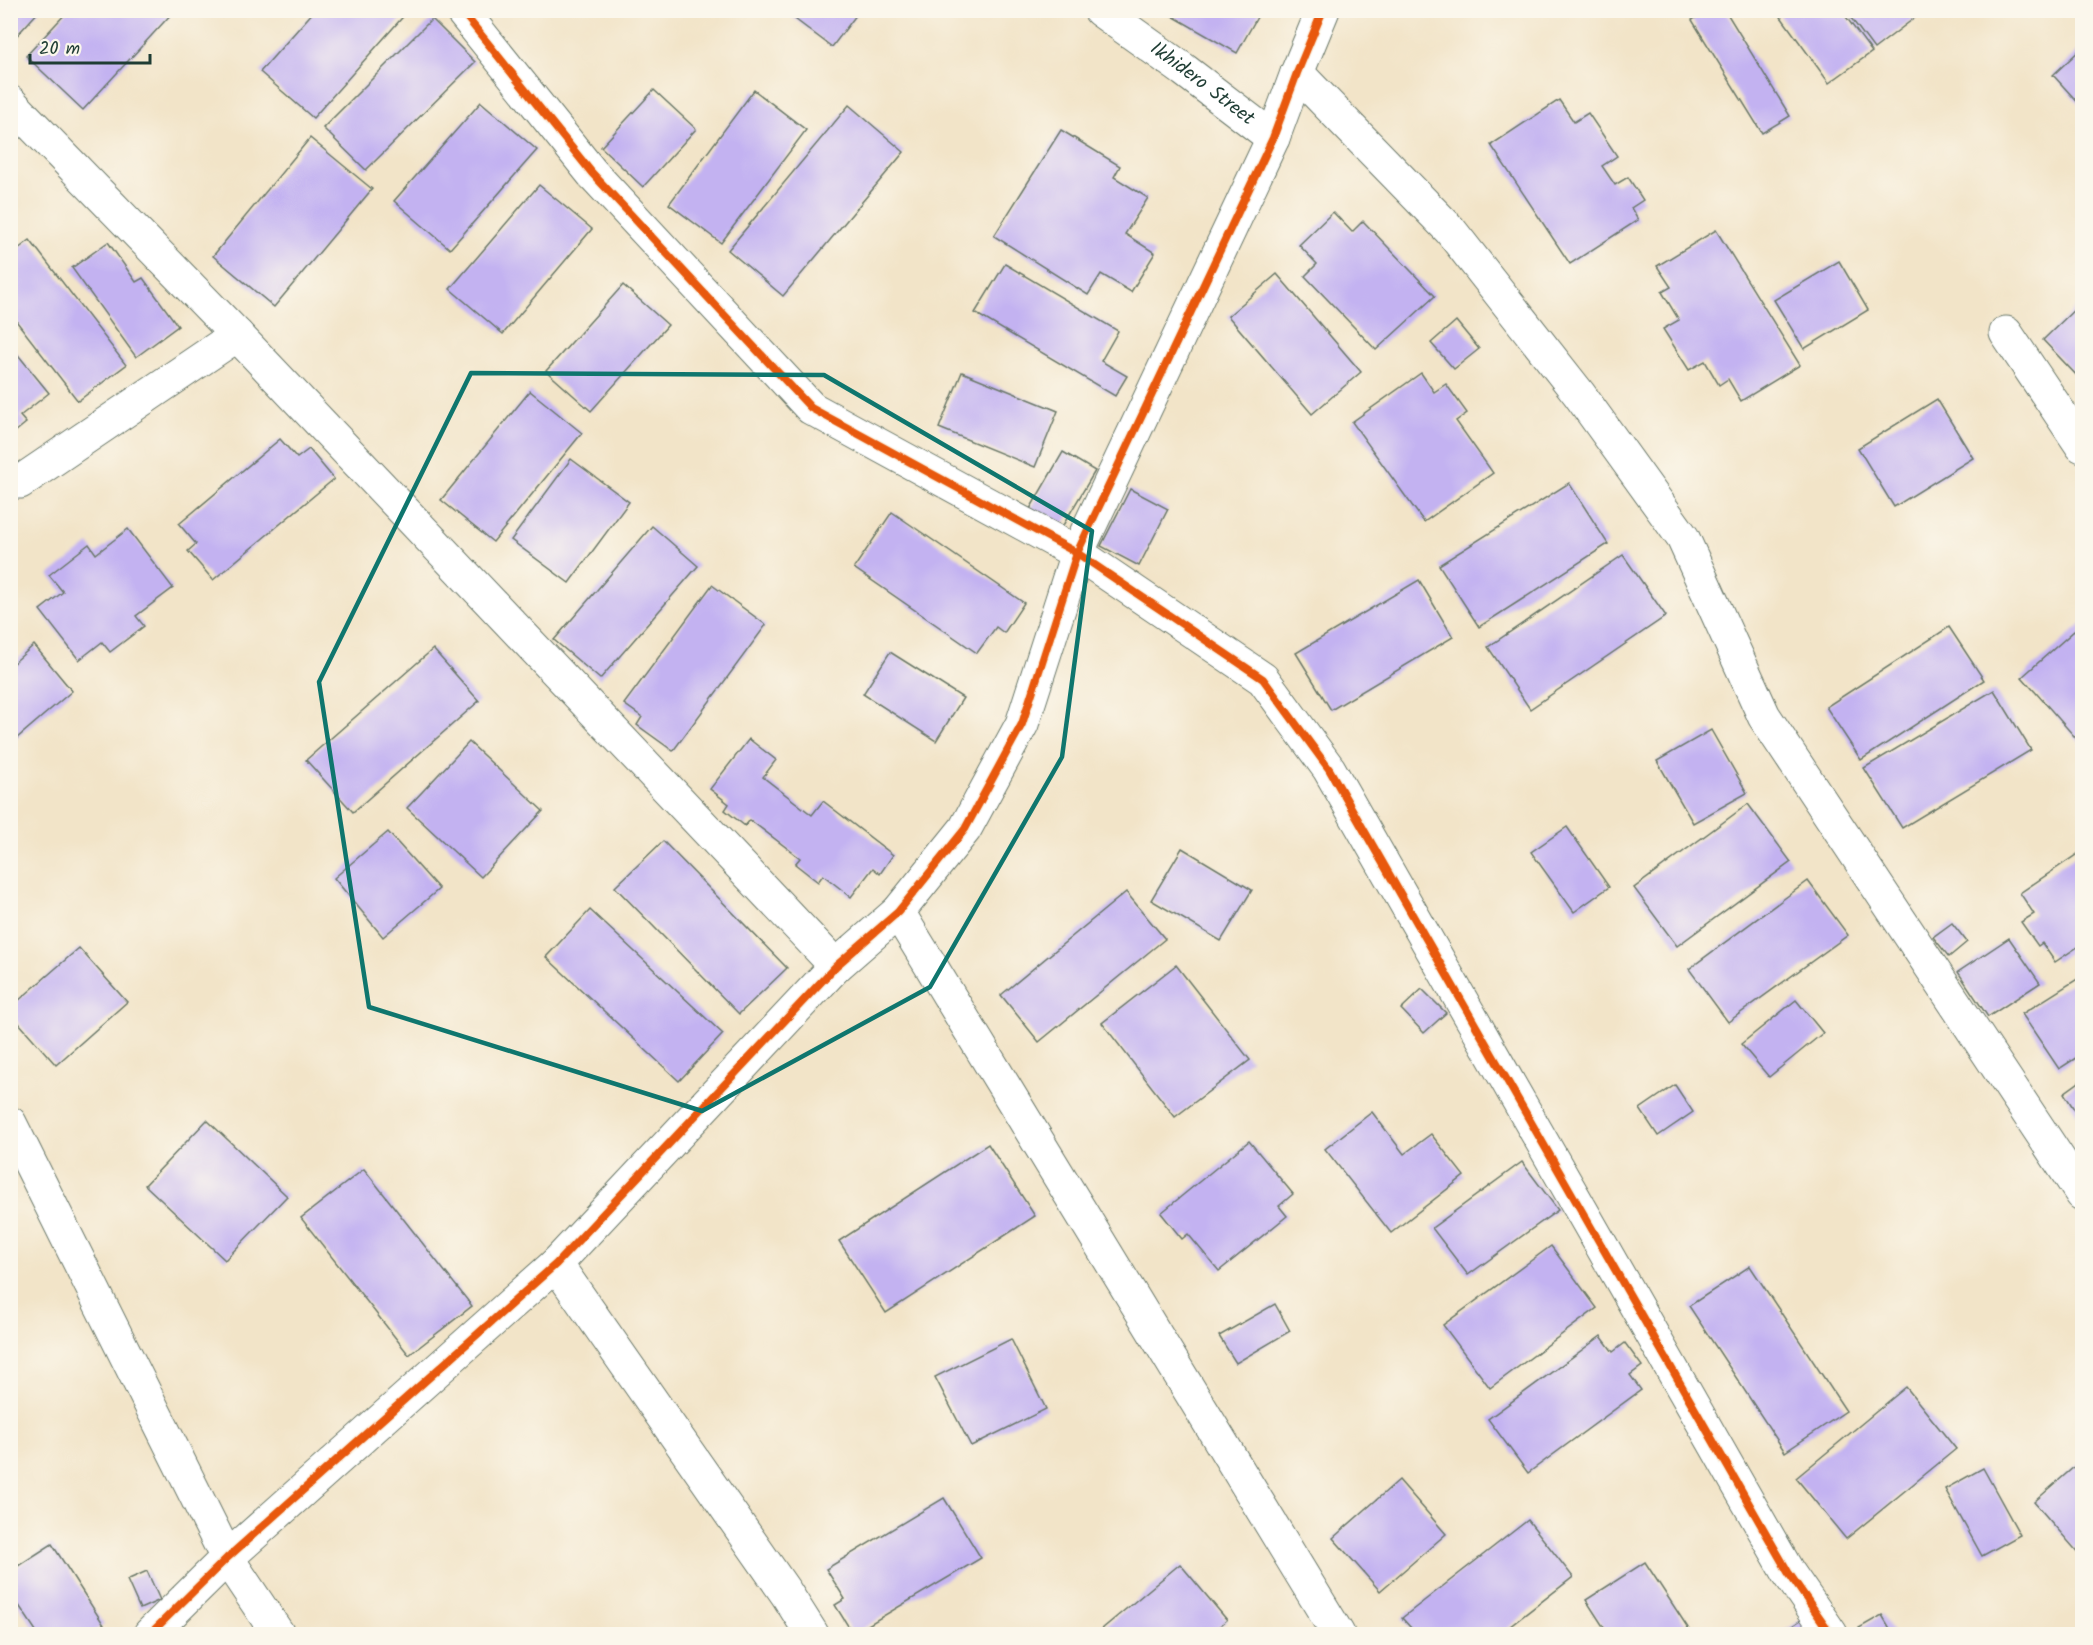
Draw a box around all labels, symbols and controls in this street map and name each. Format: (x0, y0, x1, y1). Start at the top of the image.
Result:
scale bar (30, 27, 150, 65)
street label: Ikhidero Street (1143, 34, 1261, 134)
text: 20 m (39, 35, 80, 64)

